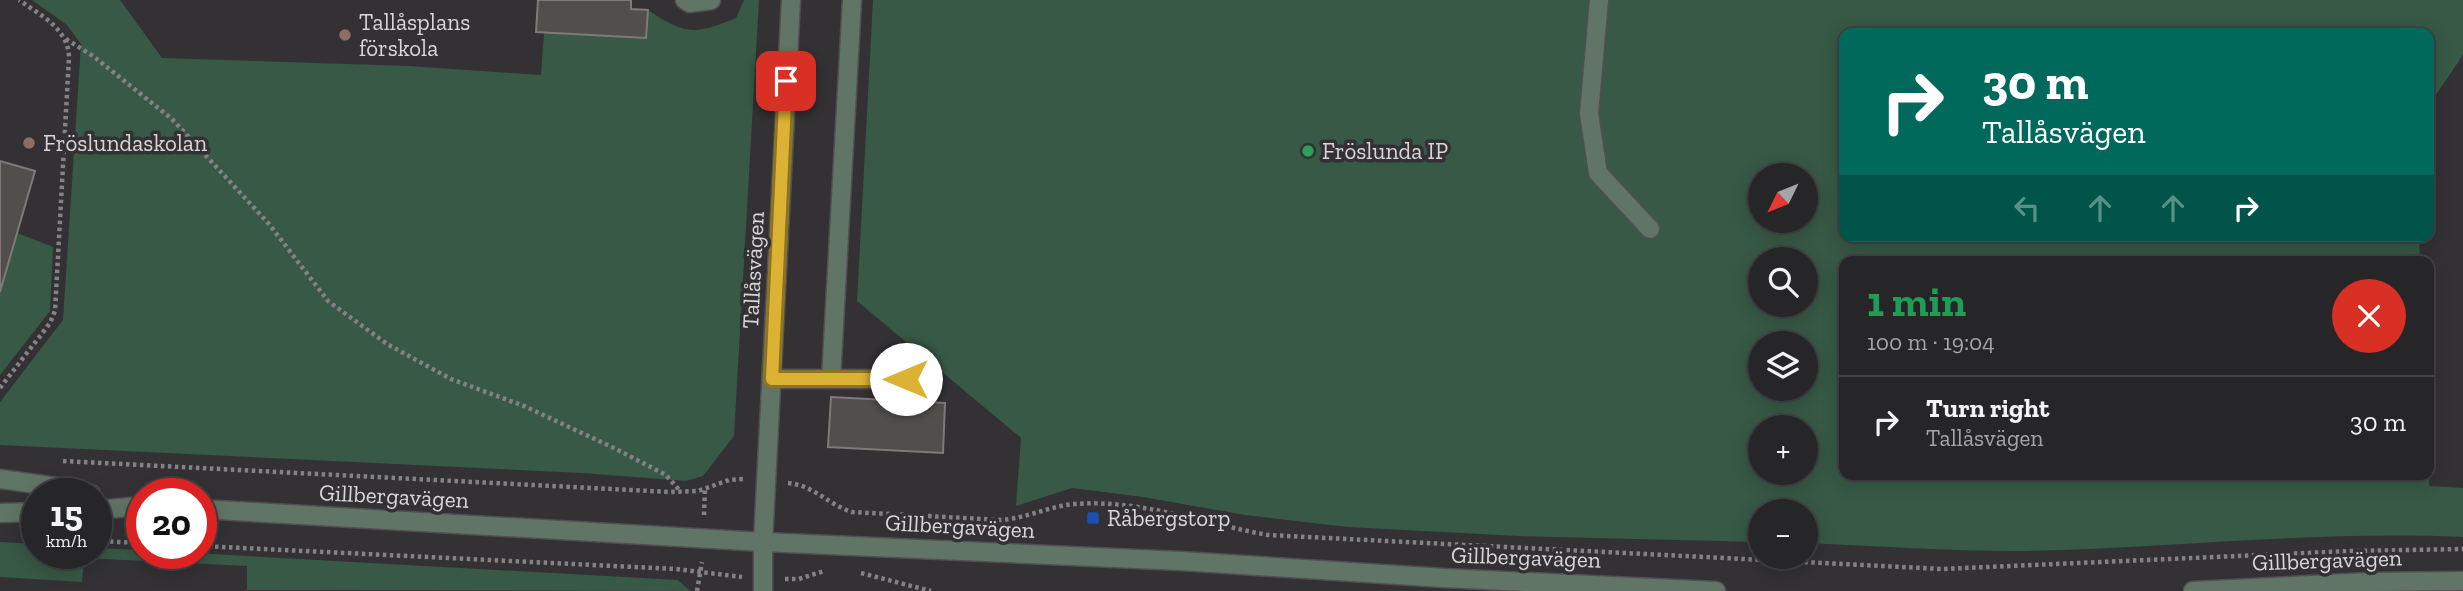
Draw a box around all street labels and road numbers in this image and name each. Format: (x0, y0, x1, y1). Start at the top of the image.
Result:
street label: Tallåsvägen (736, 211, 770, 329)
street label: Gillbergavägen (318, 478, 470, 514)
street label: Gillbergavägen (884, 508, 1036, 544)
street label: Gillbergavägen (1451, 540, 1601, 574)
street label: Gillbergavägen (2252, 543, 2402, 577)

